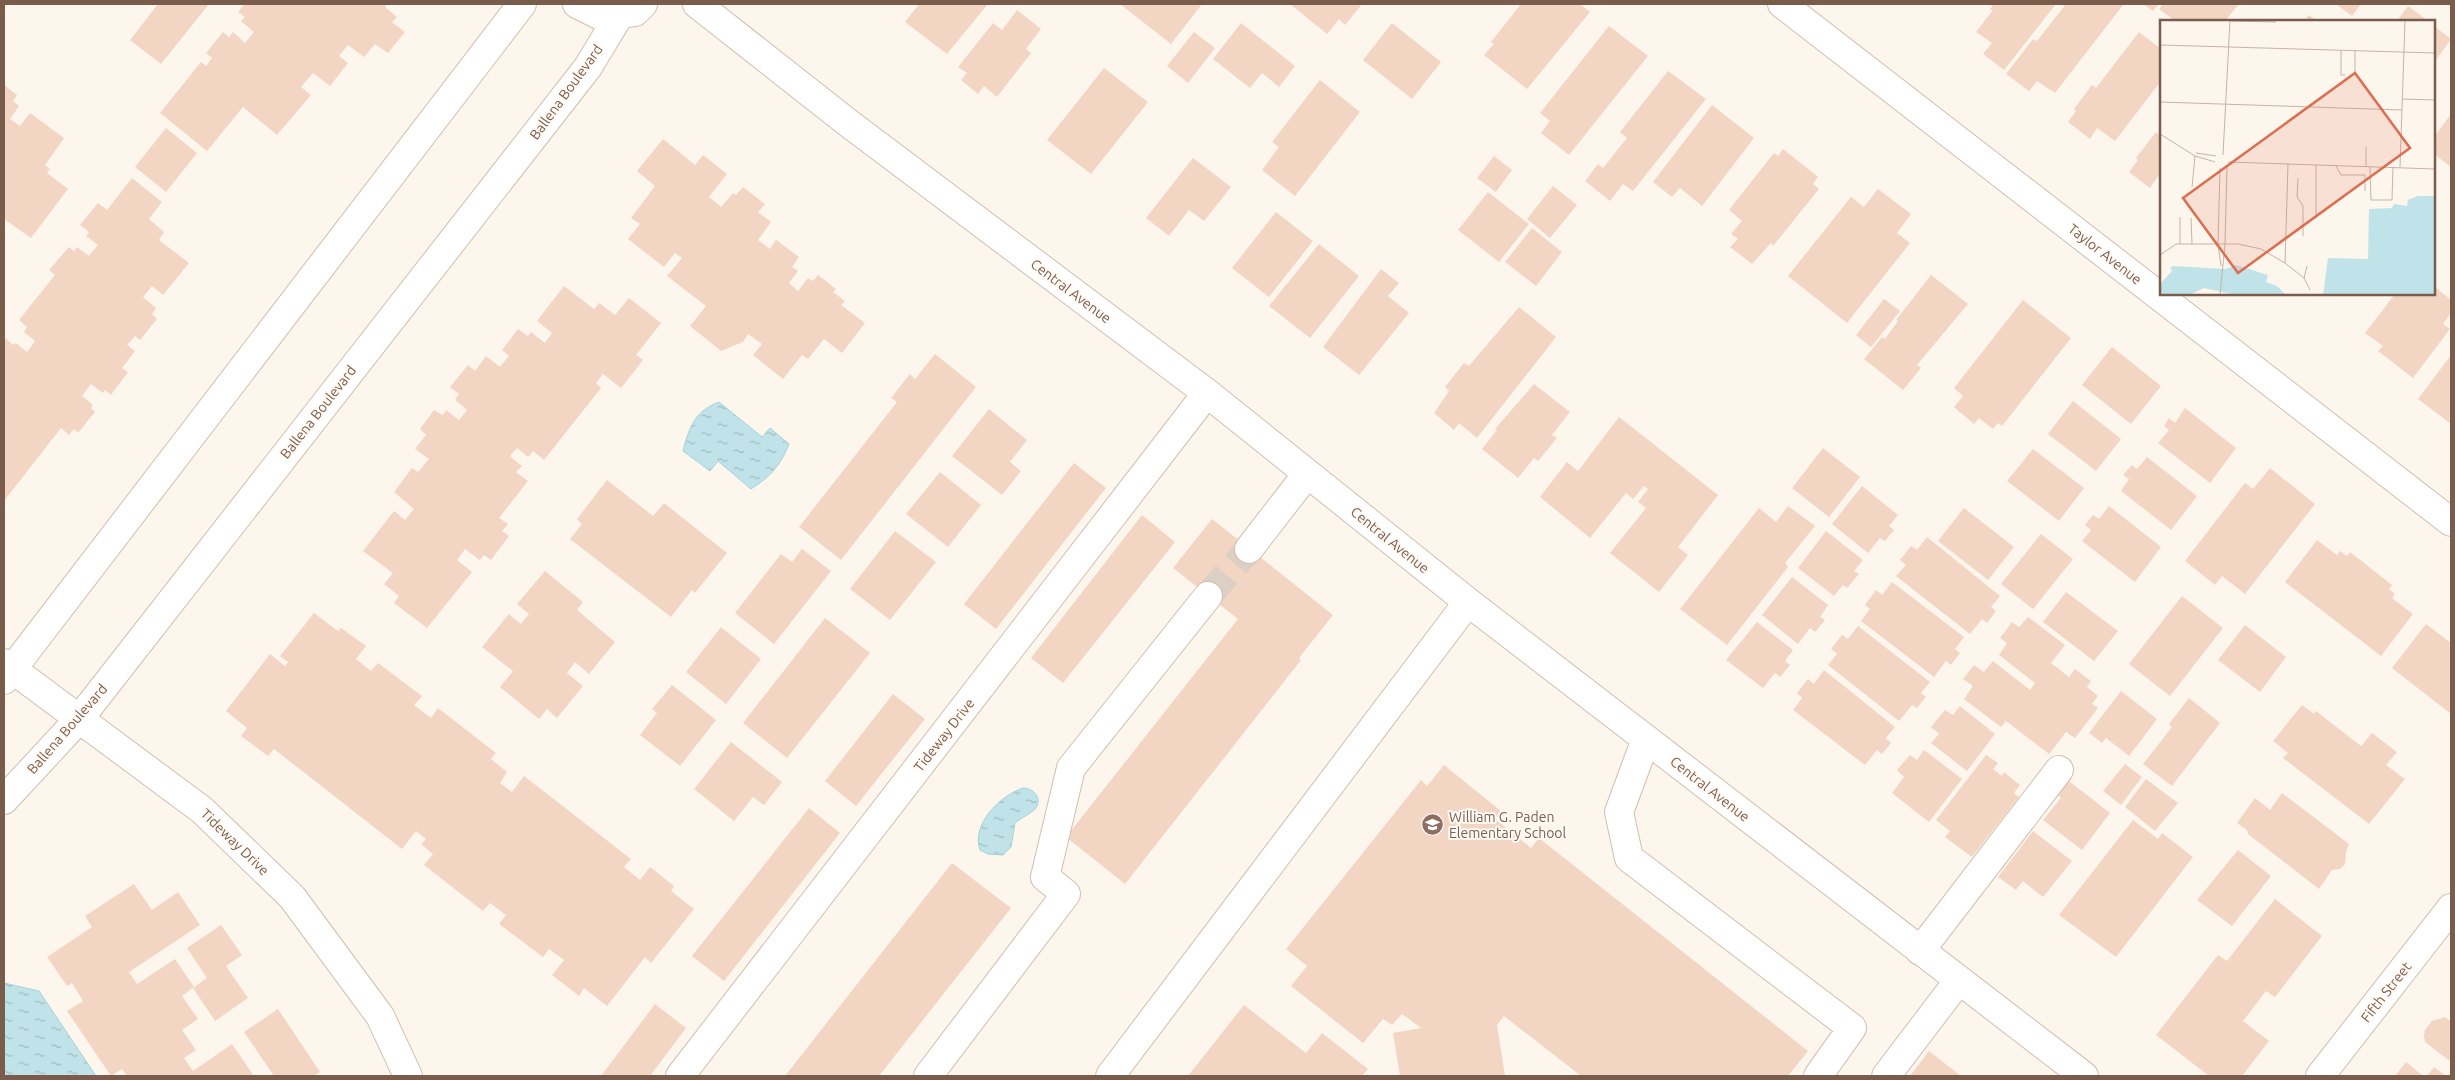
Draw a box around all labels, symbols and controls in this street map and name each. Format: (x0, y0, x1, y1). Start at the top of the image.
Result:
inset map (2160, 20, 2435, 295)
street label: Ballena Boulevard (526, 41, 606, 143)
street label: Taylor Avenue (2065, 220, 2145, 288)
street label: Central Avenue (1028, 256, 1114, 326)
street label: Ballena Boulevard (277, 362, 359, 462)
street label: Central Avenue (1348, 503, 1432, 577)
street label: Ballena Boulevard (24, 681, 110, 777)
street label: Tideway Drive (910, 695, 978, 775)
street label: Central Avenue (1667, 753, 1753, 825)
street label: Tideway Drive (198, 806, 272, 878)
place label: William G. Paden Elementary School (1449, 809, 1567, 841)
school or university icon: William G. Paden Elementary School (1421, 813, 1445, 837)
street label: Fifth Street (2358, 958, 2415, 1025)

